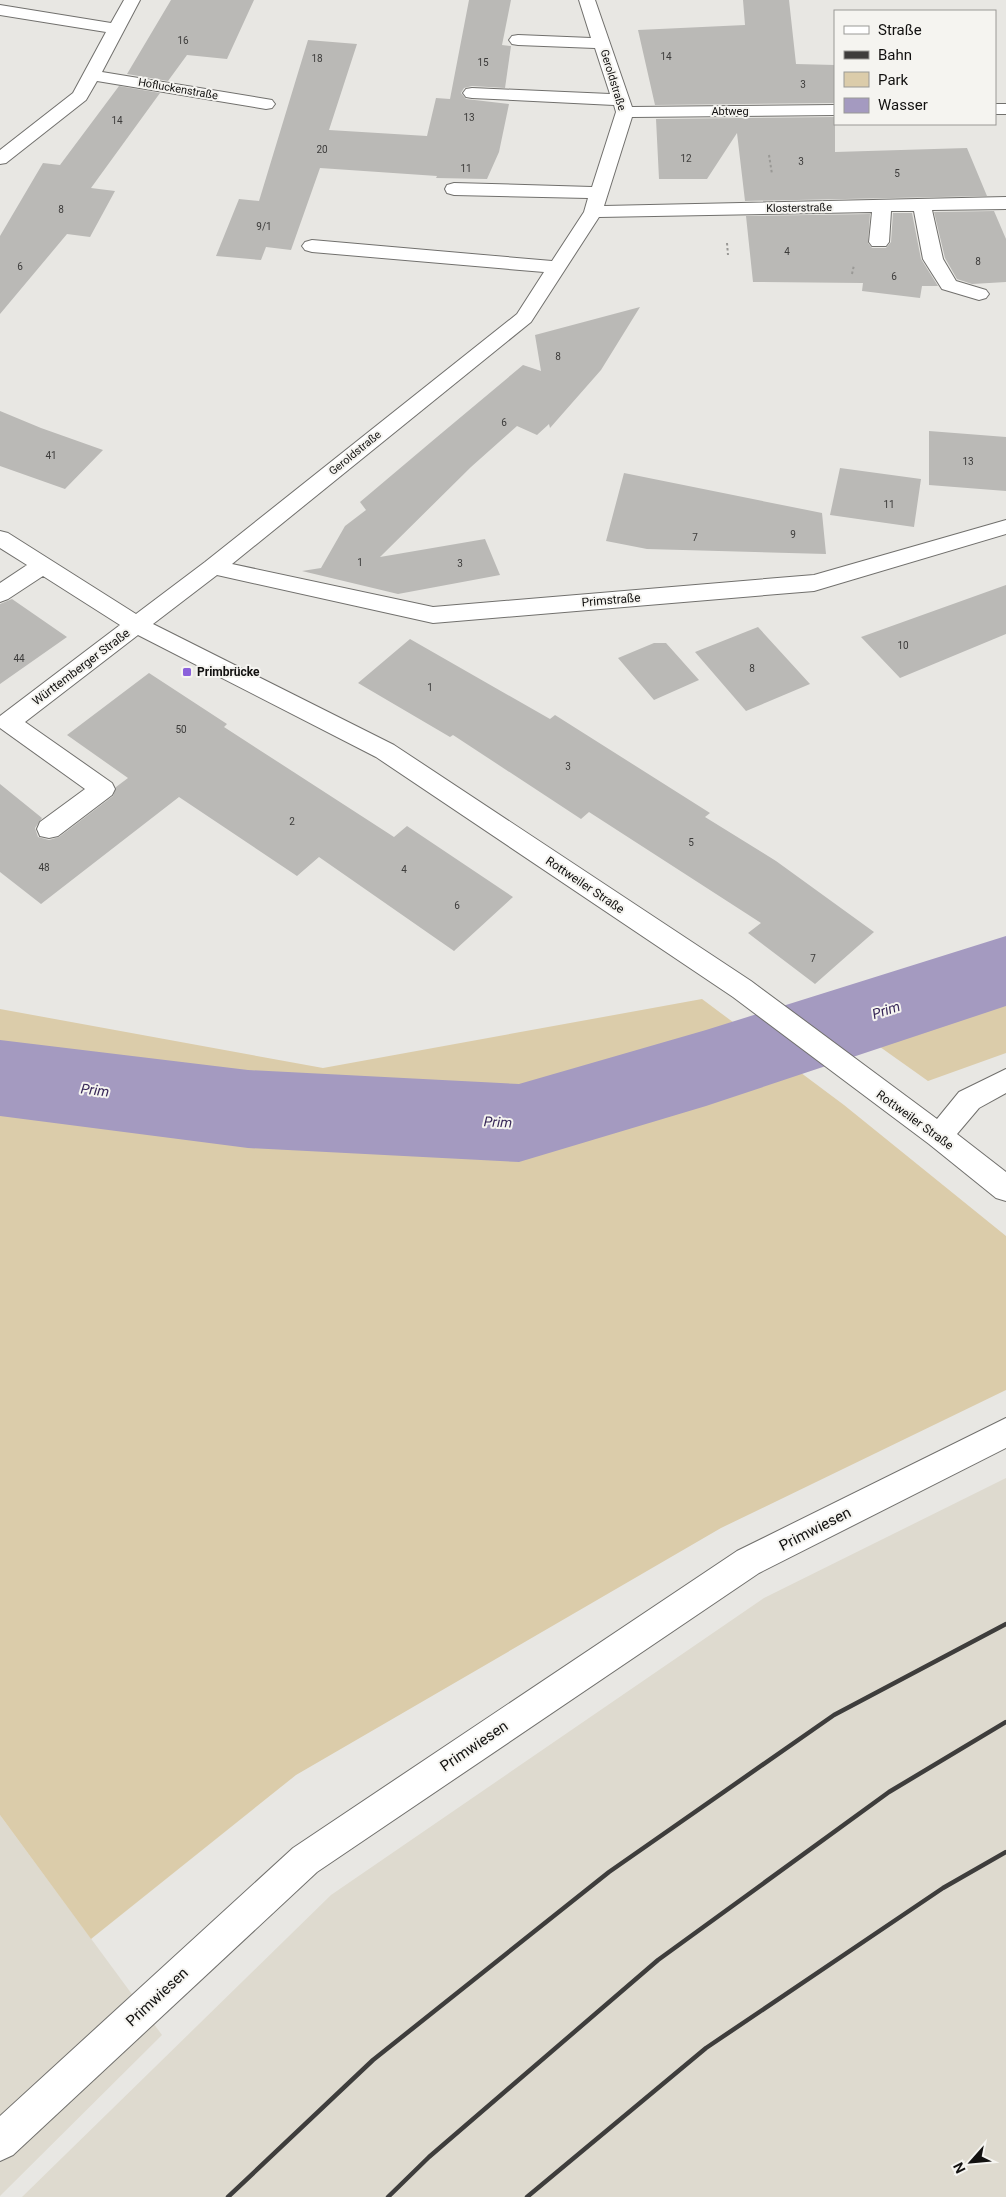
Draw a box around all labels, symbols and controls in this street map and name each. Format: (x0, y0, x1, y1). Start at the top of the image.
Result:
legend (834, 10, 996, 125)
text: Straße (878, 21, 922, 39)
house number: 16 (177, 35, 189, 46)
text: Bahn (878, 46, 912, 64)
street label: Geroldstraße (598, 48, 629, 112)
house number: 14 (660, 51, 672, 62)
house number: 18 (311, 53, 323, 64)
house number: 15 (477, 57, 489, 68)
text: Park (878, 71, 909, 89)
street label: Hofluckenstraße (137, 76, 219, 102)
house number: 3 (800, 79, 806, 90)
text: Wasser (878, 96, 928, 114)
street label: Abtweg (711, 105, 749, 118)
house number: 13 (463, 112, 475, 123)
house number: 14 (111, 115, 123, 126)
house number: 20 (316, 144, 328, 155)
house number: 12 (680, 153, 692, 164)
house number: 3 (798, 156, 804, 167)
house number: 11 (460, 163, 472, 174)
house number: 5 (894, 168, 900, 179)
street label: Klosterstraße (766, 201, 832, 215)
house number: 8 (58, 204, 64, 215)
house number: 9/1 (256, 221, 272, 232)
house number: 4 (784, 246, 790, 257)
house number: 8 (975, 256, 981, 267)
house number: 6 (17, 261, 23, 272)
house number: 6 (891, 271, 897, 282)
house number: 8 (555, 351, 561, 362)
house number: 6 (501, 417, 507, 428)
street label: Geroldstraße (326, 428, 384, 478)
house number: 41 (45, 450, 57, 461)
house number: 13 (962, 456, 974, 467)
house number: 11 (883, 499, 895, 510)
house number: 9 (790, 529, 796, 540)
house number: 7 (692, 532, 698, 543)
house number: 1 (357, 557, 363, 568)
house number: 3 (457, 558, 463, 569)
street label: Primstraße (581, 590, 641, 610)
street label: Württemberger Straße (30, 626, 132, 708)
house number: 10 (897, 640, 909, 651)
house number: 44 (13, 653, 25, 664)
house number: 8 (749, 663, 755, 674)
place label: Primbrücke (197, 665, 260, 679)
marker: Primbrücke (181, 666, 193, 678)
house number: 1 (427, 682, 433, 693)
house number: 50 (175, 724, 187, 735)
house number: 3 (565, 761, 571, 772)
house number: 2 (289, 816, 295, 827)
house number: 5 (688, 837, 694, 848)
street label: Rottweiler Straße (543, 854, 627, 916)
house number: 48 (38, 862, 50, 873)
house number: 4 (401, 864, 407, 875)
house number: 6 (454, 900, 460, 911)
house number: 7 (810, 953, 816, 964)
water label: Prim (870, 998, 902, 1022)
water label: Prim (80, 1080, 110, 1100)
street label: Rottweiler Straße (874, 1087, 956, 1153)
water label: Prim (483, 1113, 513, 1131)
street label: Primwiesen (776, 1503, 854, 1555)
street label: Primwiesen (437, 1717, 511, 1775)
street label: Primwiesen (122, 1964, 192, 2030)
north arrow (946, 2137, 996, 2187)
text: N (950, 2160, 969, 2176)

